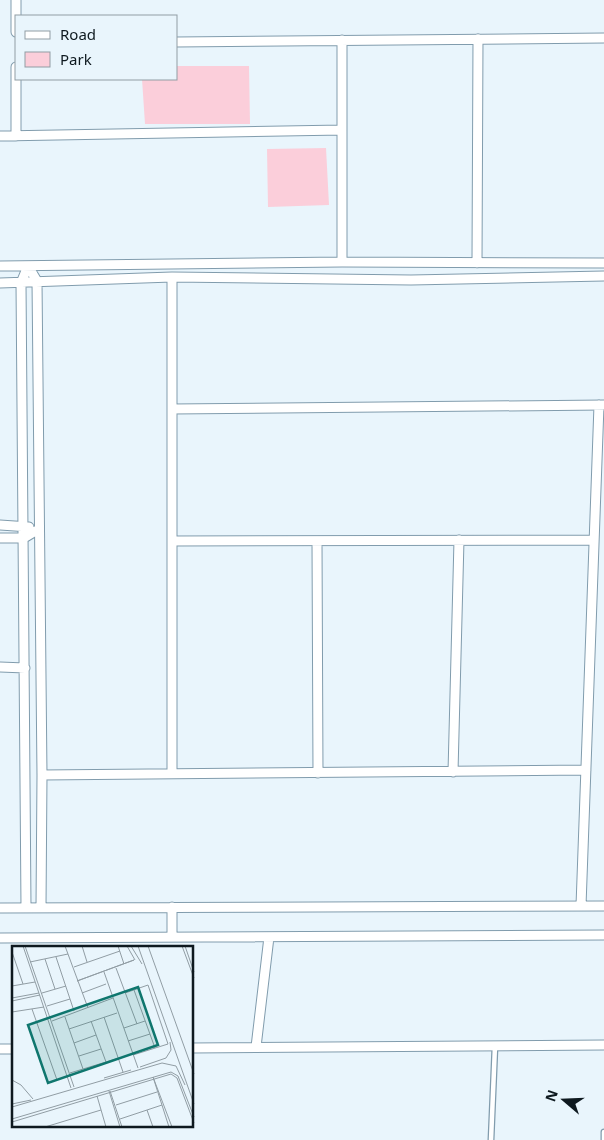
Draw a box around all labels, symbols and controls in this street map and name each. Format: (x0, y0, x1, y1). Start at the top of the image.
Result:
legend (15, 15, 178, 80)
text: Road (60, 24, 96, 44)
text: Park (60, 49, 92, 69)
inset map (12, 946, 194, 1128)
north arrow (539, 1075, 589, 1125)
text: N (540, 1087, 562, 1104)

